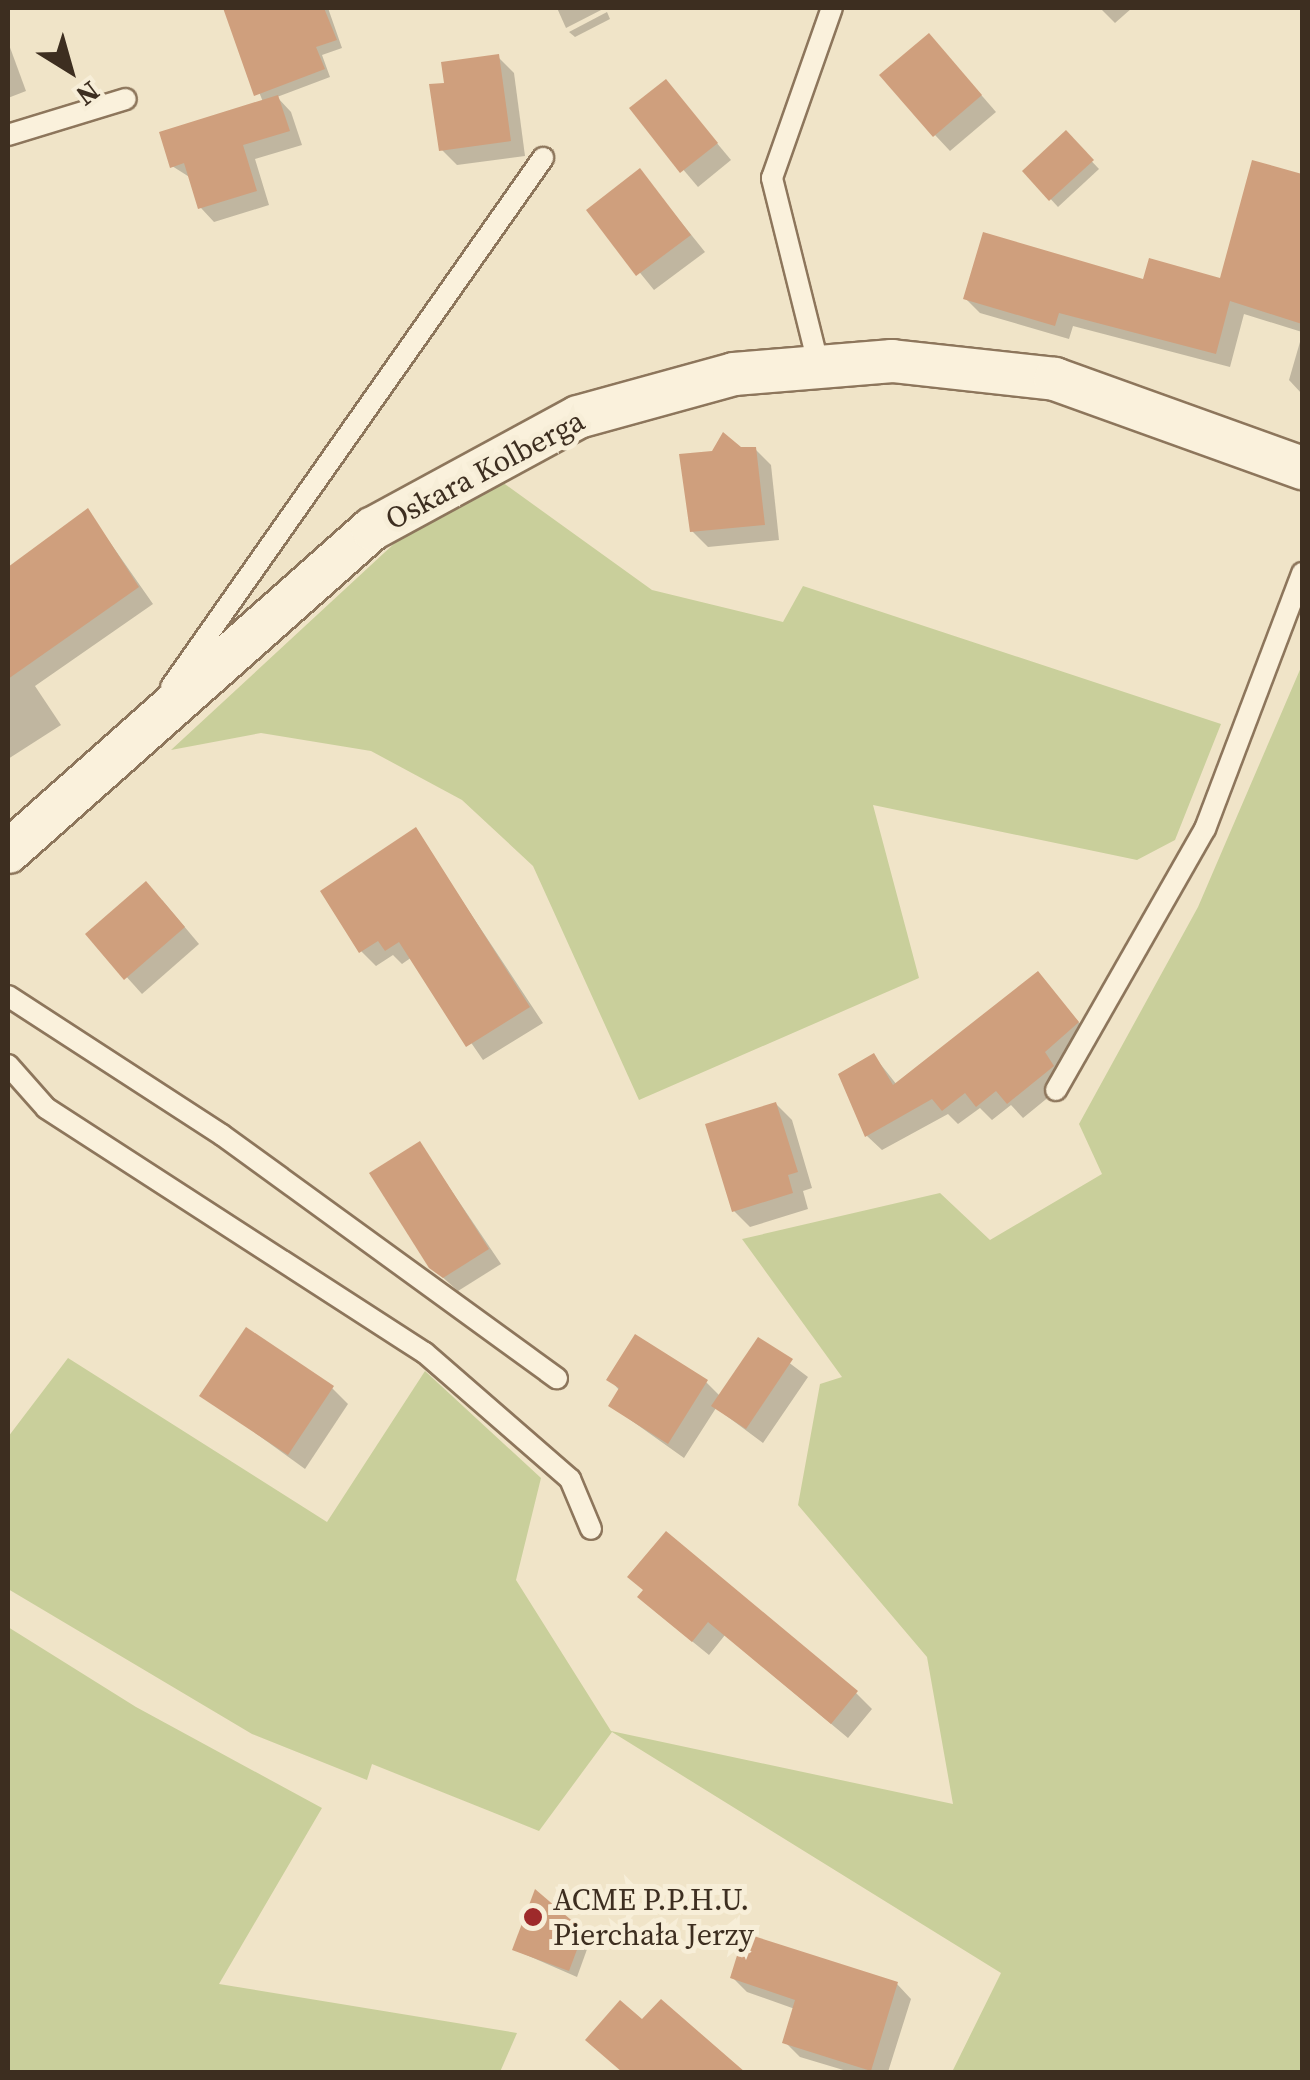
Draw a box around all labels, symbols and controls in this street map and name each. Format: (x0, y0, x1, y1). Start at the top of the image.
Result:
north arrow (20, 20, 120, 120)
text: N (68, 73, 108, 115)
street label: Oskara Kolberga (380, 403, 590, 537)
place label: ACME P.P.H.U. Pierchała Jerzy (553, 1882, 754, 1952)
marker: ACME P.P.H.U. Pierchała Jerzy (522, 1906, 544, 1928)

